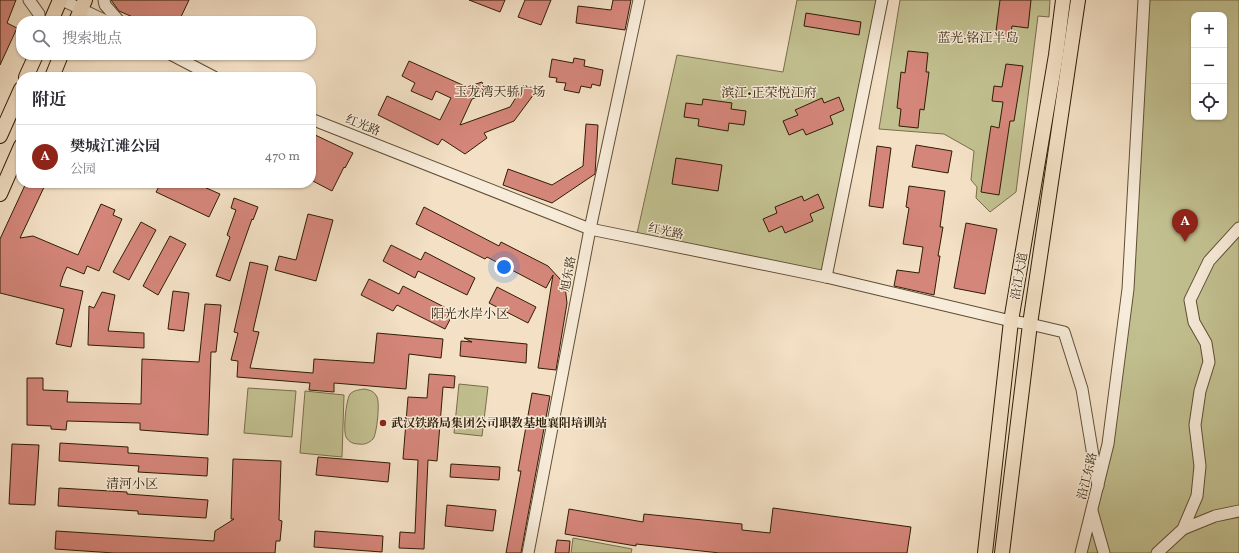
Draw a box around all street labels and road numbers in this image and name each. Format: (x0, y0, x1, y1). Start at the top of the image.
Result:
street label: 红光路 (343, 112, 382, 140)
street label: 红光路 (647, 220, 685, 244)
street label: 沿江大道 (1008, 251, 1032, 301)
street label: 旭东路 (558, 255, 580, 293)
street label: 沿江东路 (1074, 451, 1102, 501)

